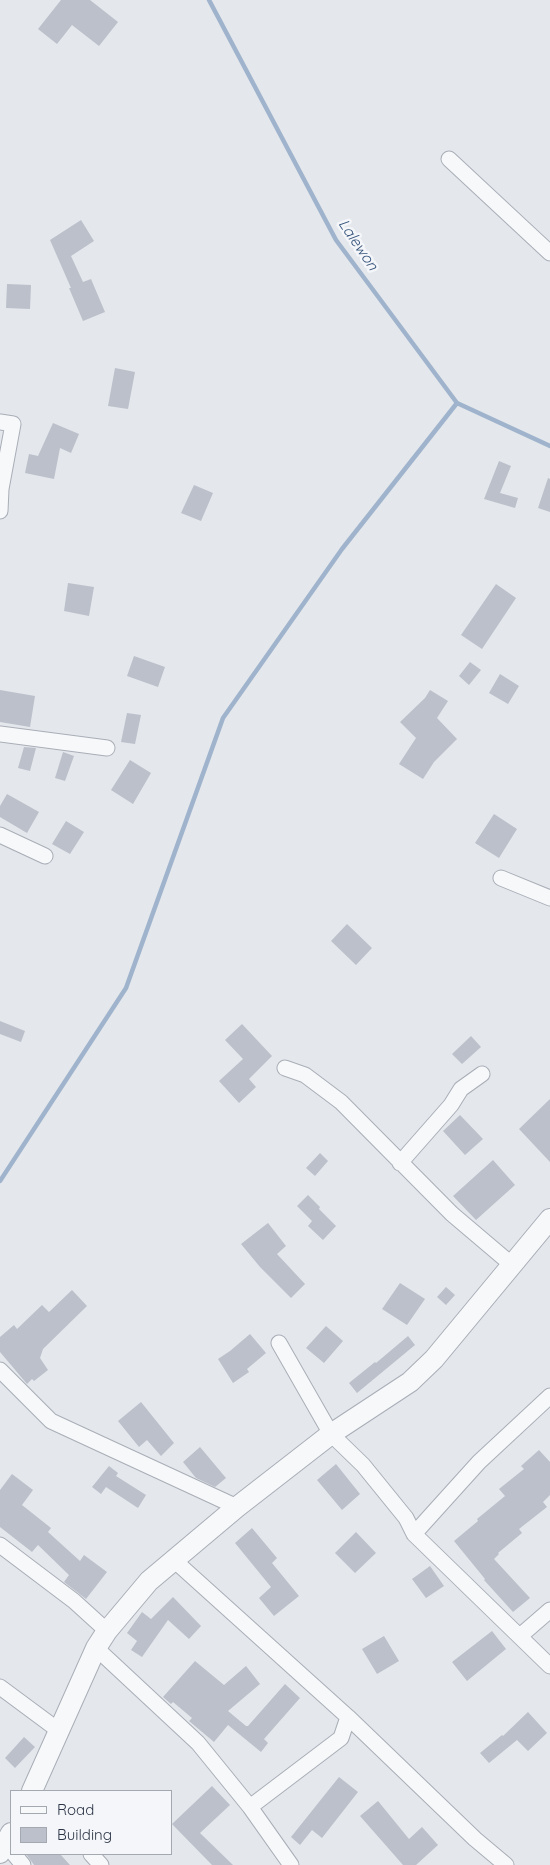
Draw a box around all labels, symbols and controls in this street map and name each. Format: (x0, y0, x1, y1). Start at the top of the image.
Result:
water label: Lalewon (334, 216, 382, 274)
legend (10, 1790, 172, 1855)
text: Road (57, 1800, 94, 1819)
text: Building (57, 1825, 112, 1844)

